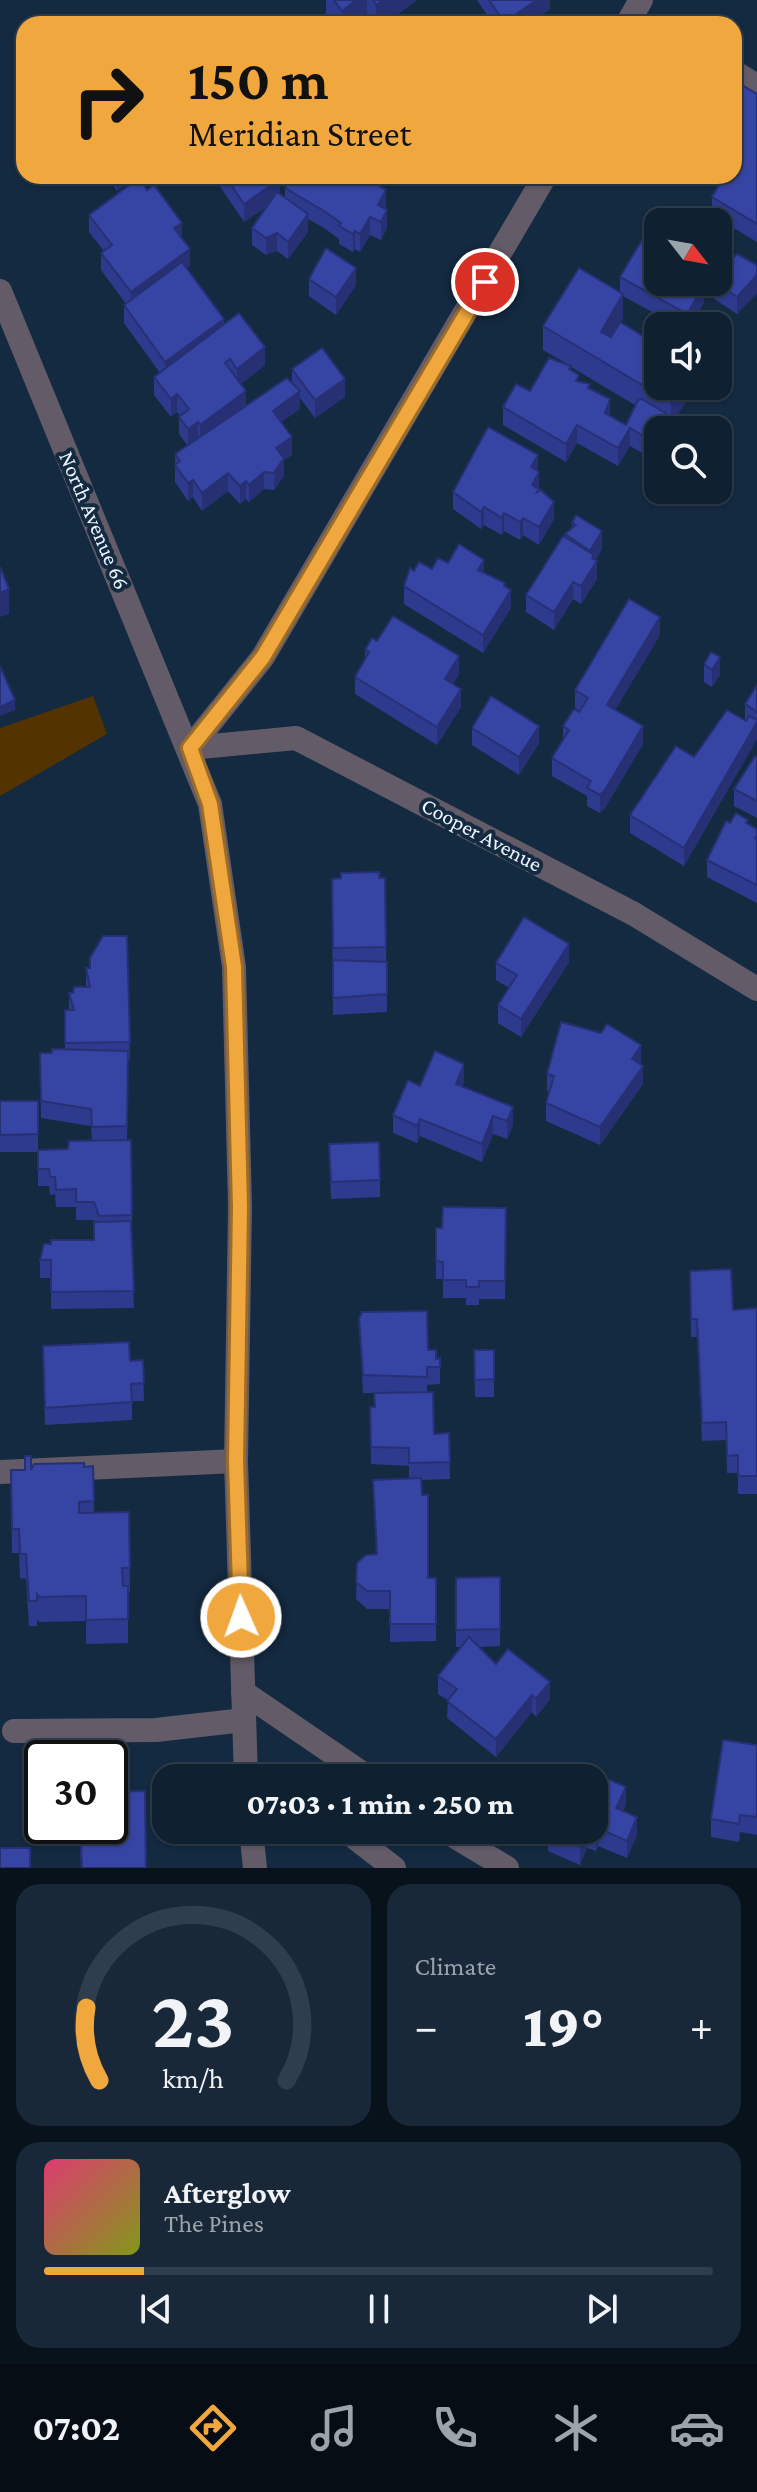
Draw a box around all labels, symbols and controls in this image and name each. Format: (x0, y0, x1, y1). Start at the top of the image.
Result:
icon: right (56, 48, 160, 152)
text: 150 m (188, 49, 329, 111)
text: Meridian Street (188, 114, 411, 154)
north arrow (644, 208, 732, 296)
map controls (644, 208, 732, 504)
pin (451, 248, 519, 316)
icon: arrive (463, 260, 507, 304)
button: sound (644, 312, 732, 400)
button: search (644, 416, 732, 504)
street label: North Avenue 66 (54, 447, 135, 593)
street label: Cooper Avenue (417, 792, 546, 877)
position arrow (199, 1575, 283, 1659)
speed limit sign: 30 (24, 1740, 128, 1844)
text: 07:03 · 1 min · 250 m (246, 1787, 514, 1820)
text: Climate (415, 1952, 496, 1981)
text: 23 (152, 1972, 235, 2065)
text: 19° (523, 1992, 604, 2059)
text: − (415, 2002, 438, 2050)
text: + (690, 2002, 713, 2050)
text: km/h (162, 2062, 224, 2094)
text: Afterglow (164, 2176, 291, 2209)
text: The Pines (164, 2209, 264, 2238)
icon: previous (134, 2287, 178, 2331)
icon: pause (357, 2287, 401, 2331)
icon: next (580, 2287, 624, 2331)
icon: directions (185, 2400, 241, 2456)
icon: music (306, 2400, 362, 2456)
icon: phone (427, 2400, 483, 2456)
icon: climate (548, 2400, 604, 2456)
icon: car (669, 2400, 725, 2456)
text: 07:02 (32, 2408, 120, 2448)

